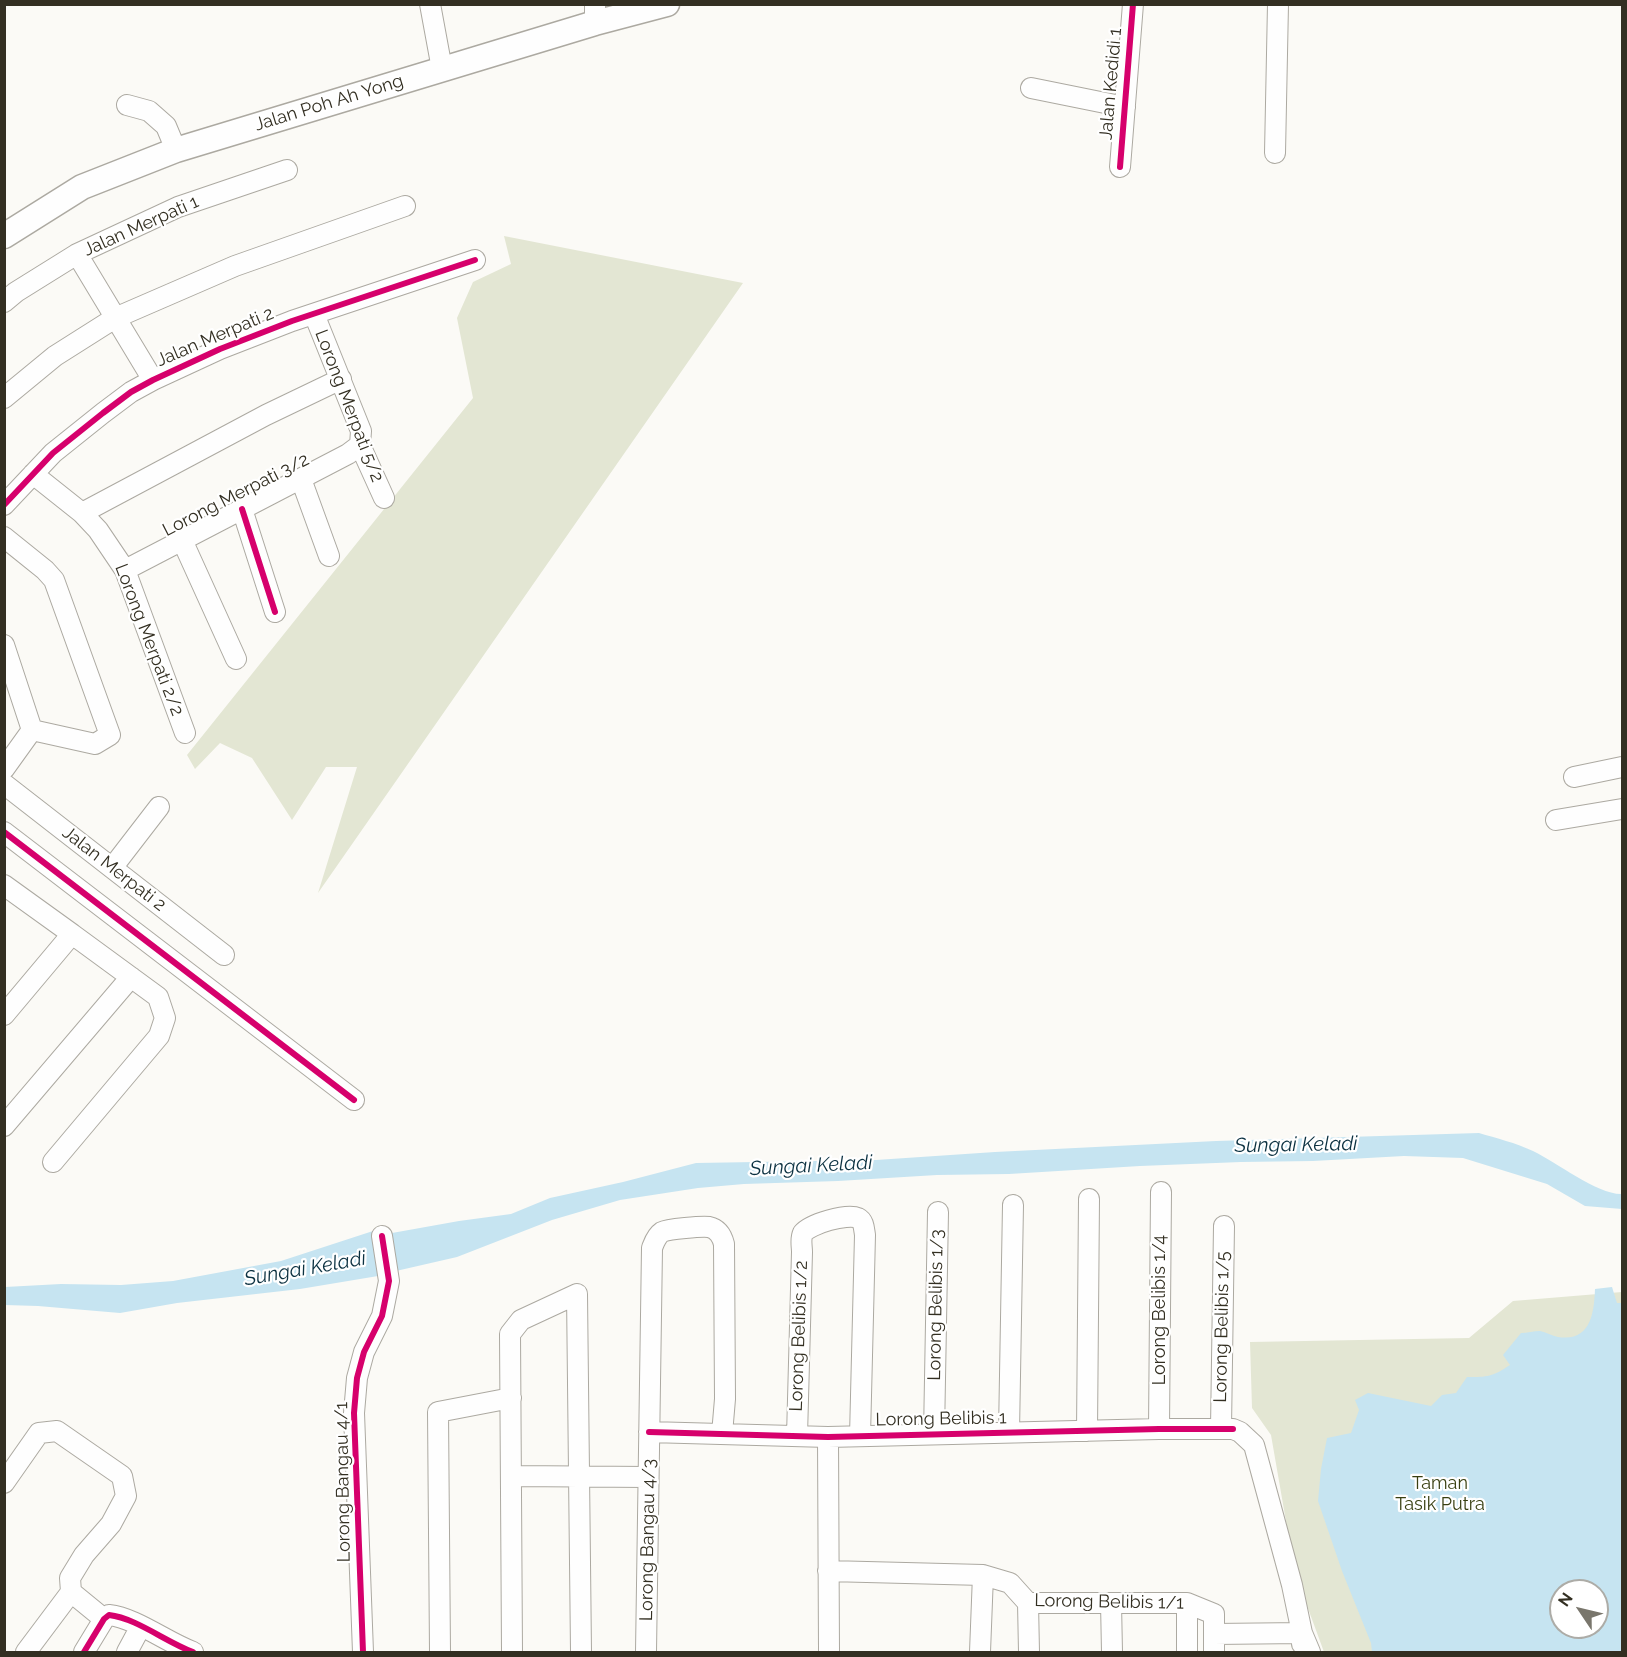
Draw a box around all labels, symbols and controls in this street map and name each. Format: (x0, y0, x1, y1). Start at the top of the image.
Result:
street label: Jalan Kedidi 1 (1095, 27, 1127, 141)
street label: Jalan Poh Ah Yong (252, 70, 406, 136)
street label: Jalan Merpati 1 (80, 191, 202, 261)
street label: Jalan Merpati 2 (153, 303, 277, 371)
street label: Lorong Merpati 5/2 (310, 327, 388, 485)
street label: Lorong Merpati 3/2 (159, 449, 313, 541)
street label: Lorong Merpati 2/2 (110, 561, 188, 719)
street label: Jalan Merpati 2 (58, 822, 170, 916)
water label: Sungai Keladi (1234, 1132, 1358, 1158)
water label: Sungai Keladi (749, 1151, 873, 1181)
street label: Lorong Belibis 1/3 (924, 1229, 948, 1381)
street label: Lorong Belibis 1/4 (1149, 1235, 1171, 1385)
water label: Sungai Keladi (242, 1247, 368, 1291)
street label: Lorong Belibis 1/5 (1210, 1251, 1234, 1403)
street label: Lorong Belibis 1/2 (786, 1260, 812, 1412)
street label: Lorong Bangau 4/1 (331, 1402, 355, 1562)
street label: Lorong Belibis 1 (875, 1407, 1007, 1431)
street label: Lorong Bangau 4/3 (636, 1459, 660, 1621)
park label: Taman Tasik Putra (1395, 1473, 1485, 1516)
north arrow (1549, 1579, 1609, 1639)
text: N (1554, 1589, 1577, 1610)
street label: Lorong Belibis 1/1 (1034, 1590, 1184, 1614)

